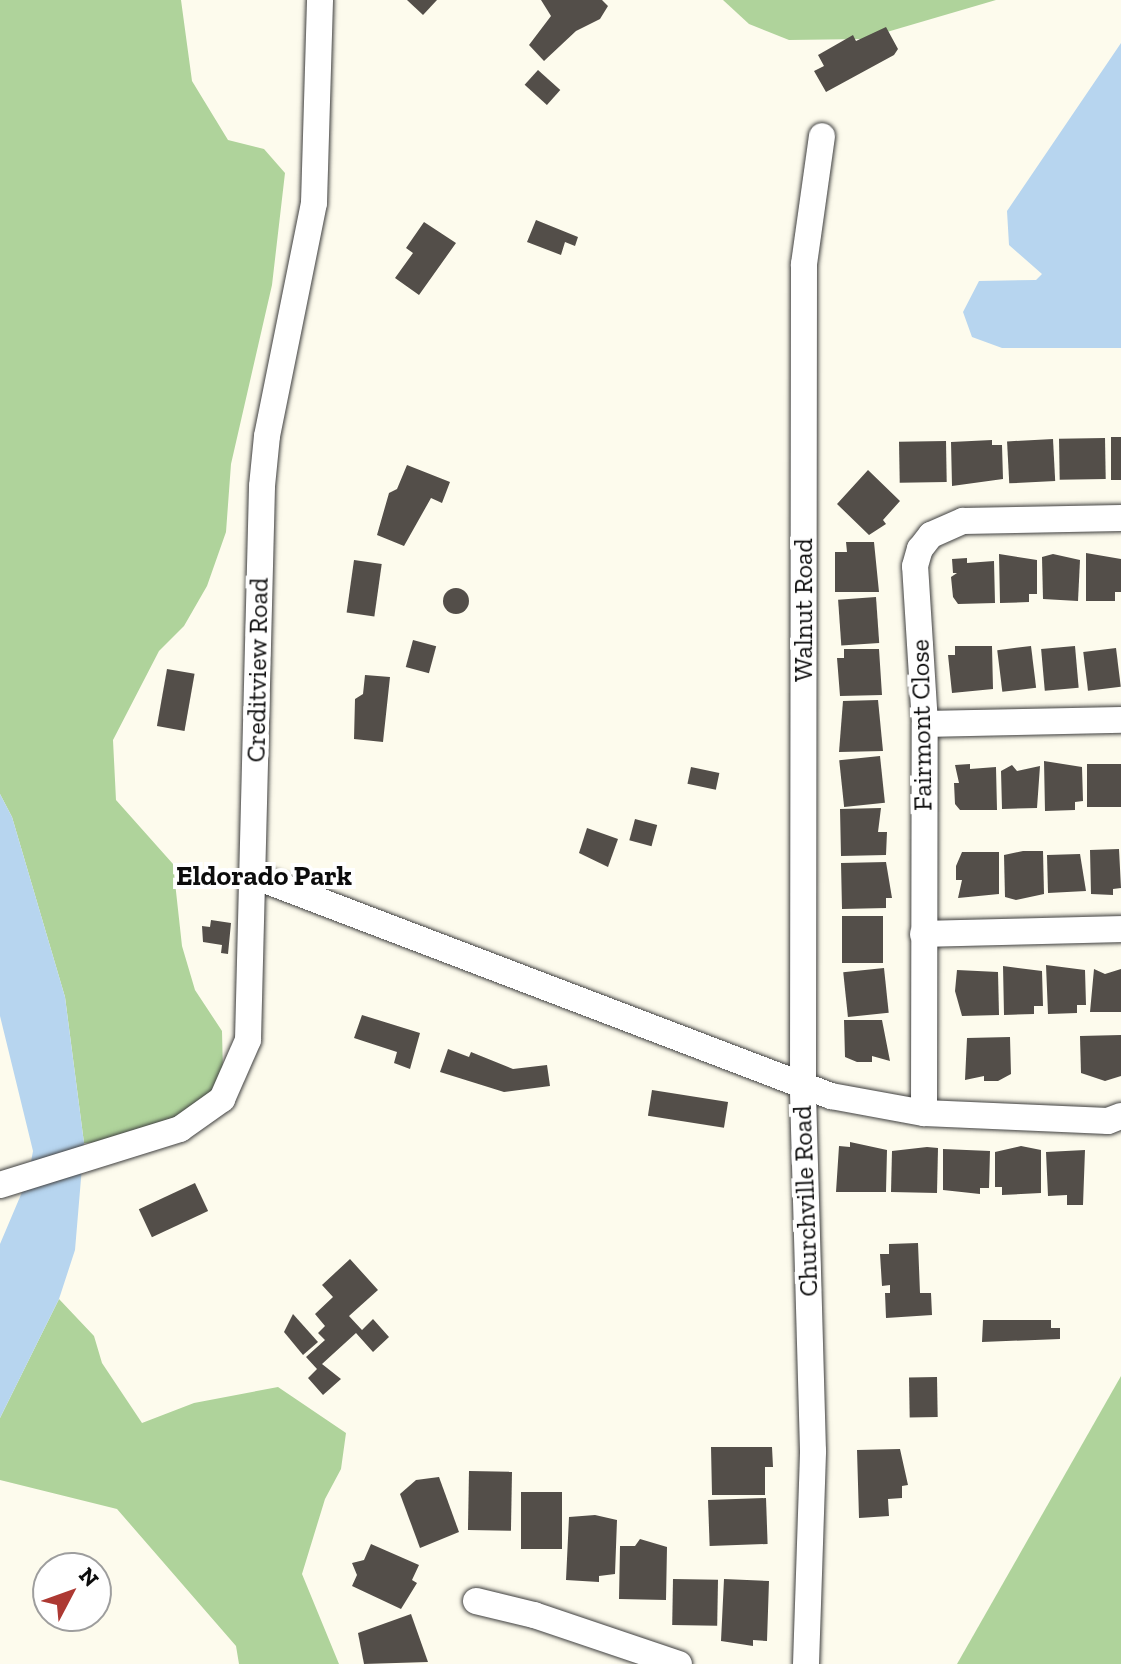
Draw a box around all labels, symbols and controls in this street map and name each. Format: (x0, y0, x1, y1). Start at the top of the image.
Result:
street label: Walnut Road (788, 538, 820, 682)
street label: Creditview Road (241, 577, 275, 763)
street label: Fairmont Close (905, 639, 939, 811)
district label: Eldorado Park (176, 859, 352, 893)
street label: Churchville Road (787, 1105, 825, 1297)
north arrow (32, 1552, 112, 1632)
text: N (73, 1562, 105, 1592)

